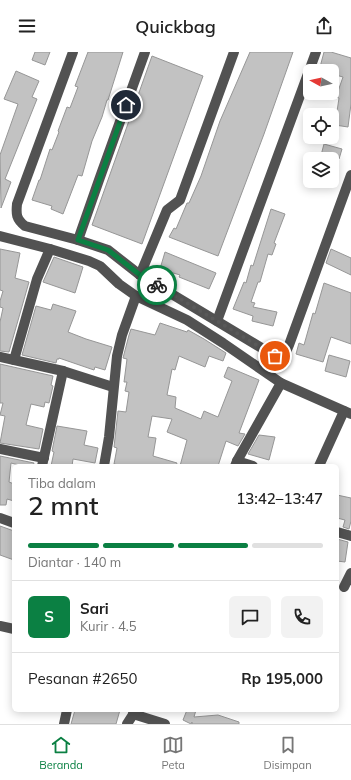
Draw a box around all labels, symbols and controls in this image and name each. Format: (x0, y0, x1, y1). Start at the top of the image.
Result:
icon: menu (16, 15, 38, 37)
text: Quickbag (135, 15, 216, 38)
icon: share (313, 15, 335, 37)
north arrow (303, 64, 339, 100)
map controls (303, 64, 339, 188)
pin (109, 88, 143, 122)
icon: home (115, 94, 137, 116)
button: locate (303, 108, 339, 144)
button: layers (303, 152, 339, 188)
courier (137, 265, 177, 305)
icon: bike (146, 274, 168, 296)
pin (258, 339, 292, 373)
icon: bag (264, 345, 286, 367)
text: Tiba dalam (28, 475, 96, 491)
text: 2 mnt (28, 489, 99, 522)
text: 13:42–13:47 (236, 489, 323, 508)
text: Diantar · 140 m (28, 554, 121, 570)
button: chat (229, 596, 271, 638)
button: phone (281, 596, 323, 638)
text: Sari (80, 599, 109, 618)
text: S (44, 607, 54, 626)
text: Kurir · 4.5 (80, 618, 137, 634)
text: Pesanan #2650 (28, 669, 138, 688)
text: Rp 195,000 (241, 669, 323, 688)
tab: Beranda (39, 734, 83, 772)
tab: Peta (162, 734, 185, 772)
tab: Disimpan (263, 734, 312, 772)

